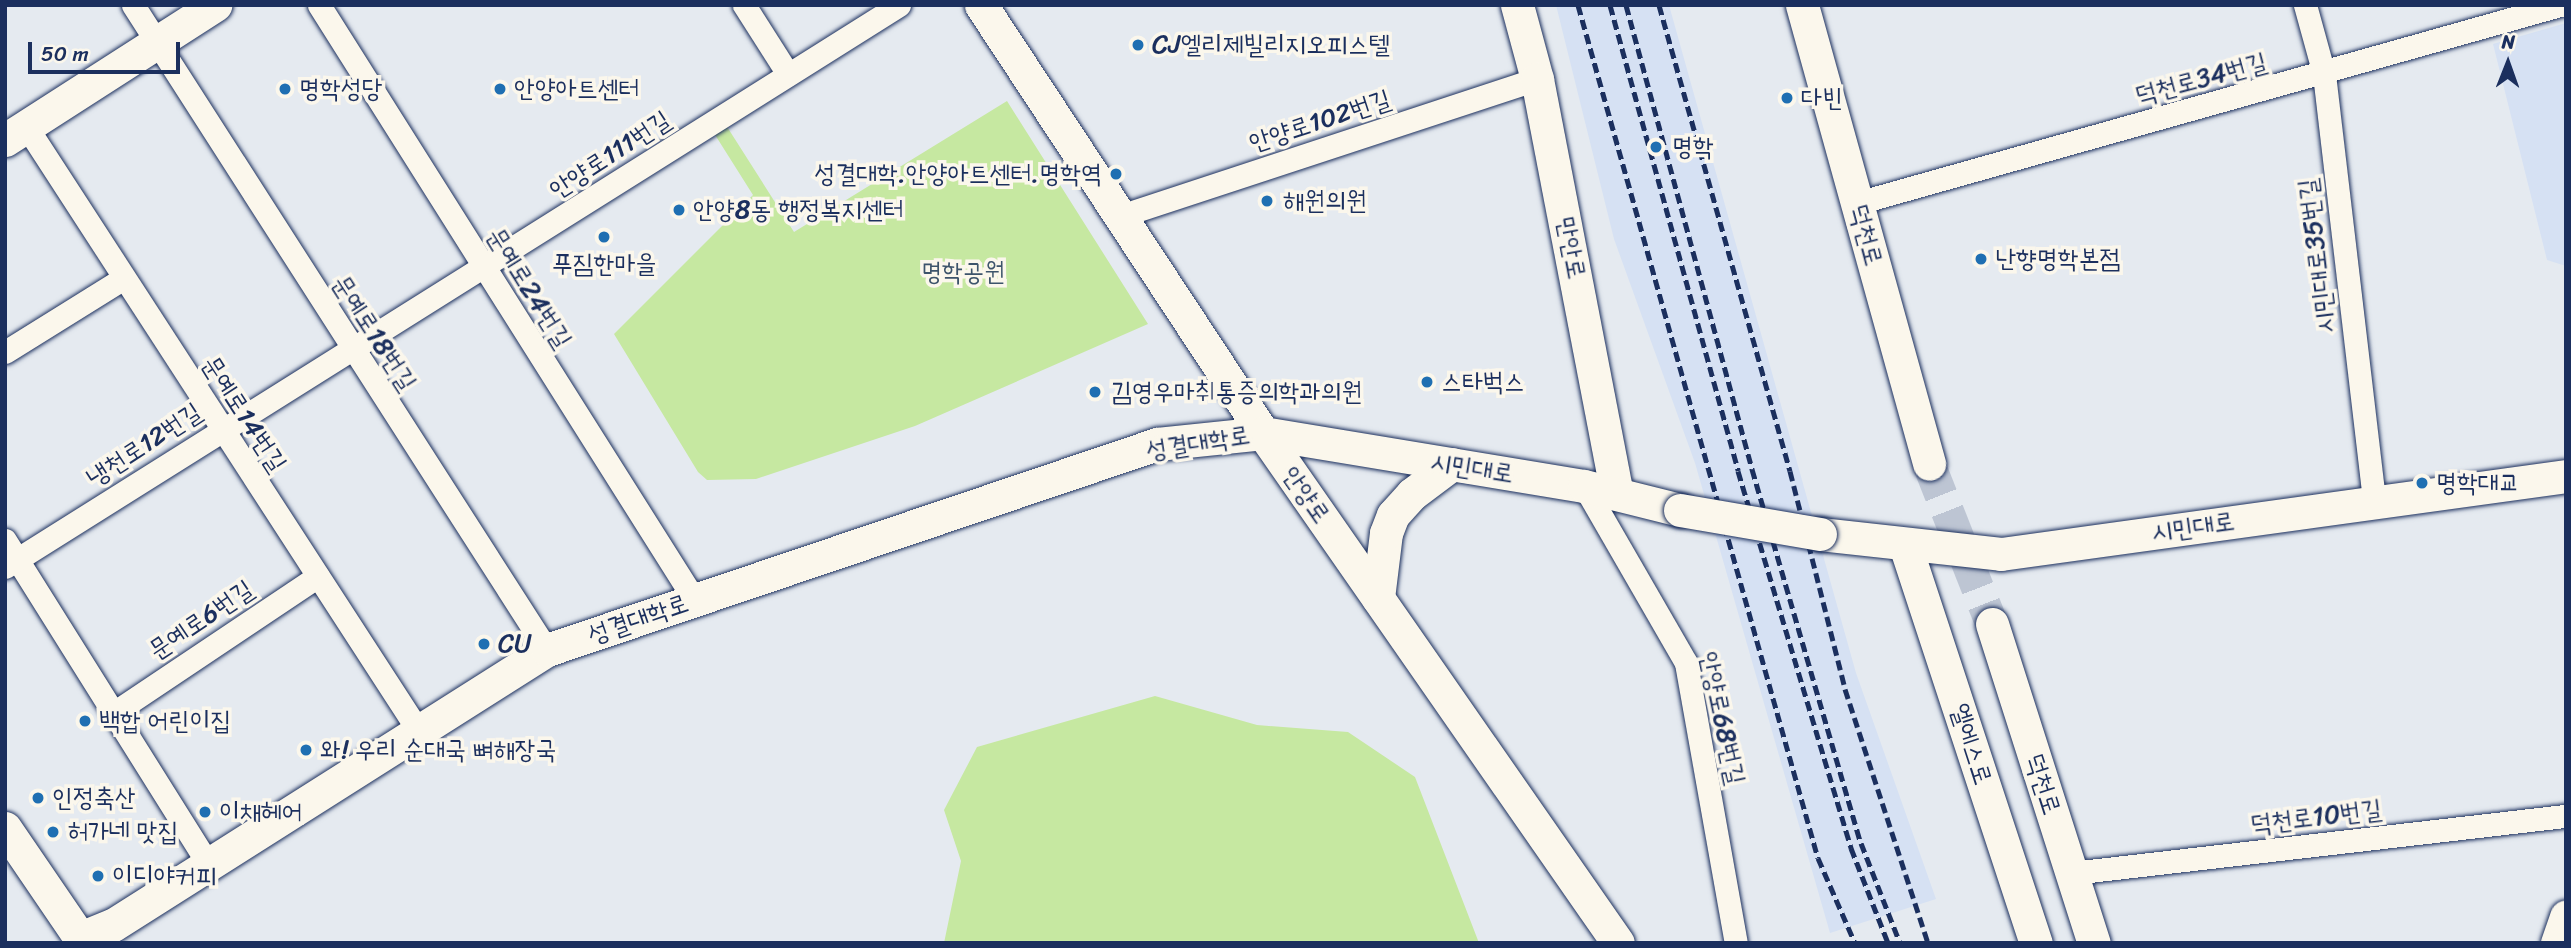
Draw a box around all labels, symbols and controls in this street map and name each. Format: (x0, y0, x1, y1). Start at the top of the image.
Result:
text: N (2501, 25, 2515, 58)
scale bar (32, 28, 184, 72)
north arrow (2473, 28, 2543, 98)
place label: CJ엘리제빌리지오피스텔 (1152, 29, 1390, 61)
text: 50 m (41, 35, 89, 73)
marker: CJ엘리제빌리지오피스텔 (1130, 37, 1146, 53)
street label: 덕천로34번길 (2132, 46, 2270, 112)
place label: 명학성당 (299, 73, 383, 105)
place label: 안양아트센터 (514, 73, 640, 105)
marker: 명학성당 (277, 81, 293, 97)
marker: 안양아트센터 (492, 81, 508, 97)
place label: 다빈 (1801, 82, 1843, 114)
street label: 안양로102번길 (1245, 83, 1395, 159)
marker: 다빈 (1779, 90, 1795, 106)
street label: 안양로111번길 (544, 104, 676, 206)
place label: 명학 (1672, 131, 1714, 163)
marker: 명학 (1646, 137, 1666, 157)
place label: 성결대학.안양아트센터.명학역 (814, 158, 1102, 190)
marker: 성결대학.안양아트센터.명학역 (1108, 166, 1124, 182)
street label: 시민대로35번길 (2292, 177, 2342, 335)
place label: 해원의원 (1283, 185, 1367, 217)
marker: 해원의원 (1257, 191, 1277, 211)
place label: 안양8동 행정복지센터 (693, 194, 904, 226)
street label: 덕천로 (1843, 201, 1889, 269)
marker: 안양8동 행정복지센터 (671, 202, 687, 218)
street label: 만안로 (1550, 214, 1592, 282)
street label: 문예로24번길 (480, 222, 578, 354)
marker: 푸짐한마을 (596, 229, 612, 245)
place label: 난향명학본점 (1995, 243, 2121, 275)
place label: 푸짐한마을 (552, 248, 656, 280)
marker: 난향명학본점 (1973, 251, 1989, 267)
park label: 명학공원 (921, 256, 1005, 288)
street label: 문예로18번길 (325, 269, 423, 397)
street label: 문예로14번길 (195, 350, 293, 478)
place label: 스타벅스 (1441, 366, 1525, 398)
marker: 스타벅스 (1419, 374, 1435, 390)
place label: 김영우마취통증의학과의원 (1111, 376, 1362, 408)
marker: 김영우마취통증의학과의원 (1085, 382, 1105, 402)
street label: 냉천로12번길 (81, 396, 207, 494)
street label: 성결대학로 (1144, 419, 1252, 467)
street label: 시민대로 (1428, 446, 1516, 490)
street label: 안양로 (1275, 460, 1337, 530)
place label: 명학대교 (2436, 467, 2520, 499)
marker: 명학대교 (2414, 475, 2430, 491)
street label: 시민대로 (2149, 506, 2237, 548)
street label: 문예로6번길 (143, 574, 259, 666)
street label: 성결대학로 (583, 587, 693, 651)
place label: CU (498, 628, 531, 660)
marker: CU (476, 636, 492, 652)
street label: 안양로68번길 (1693, 649, 1751, 787)
street label: 엘에스로 (1943, 699, 1999, 789)
place label: 백합 어린이집 (99, 705, 231, 737)
marker: 백합 어린이집 (77, 713, 93, 729)
place label: 와! 우리 순대국 뼈해장국 (320, 734, 556, 766)
marker: 와! 우리 순대국 뼈해장국 (298, 742, 314, 758)
street label: 덕천로 (2018, 749, 2068, 819)
place label: 인정축산 (52, 782, 136, 814)
marker: 인정축산 (30, 790, 46, 806)
street label: 덕천로10번길 (2248, 793, 2384, 841)
place label: 이채헤어 (219, 796, 303, 828)
marker: 이채헤어 (197, 804, 213, 820)
place label: 허가네 맛집 (67, 816, 178, 848)
marker: 허가네 맛집 (45, 824, 61, 840)
place label: 이디야커피 (112, 860, 217, 892)
marker: 이디야커피 (90, 868, 106, 884)

